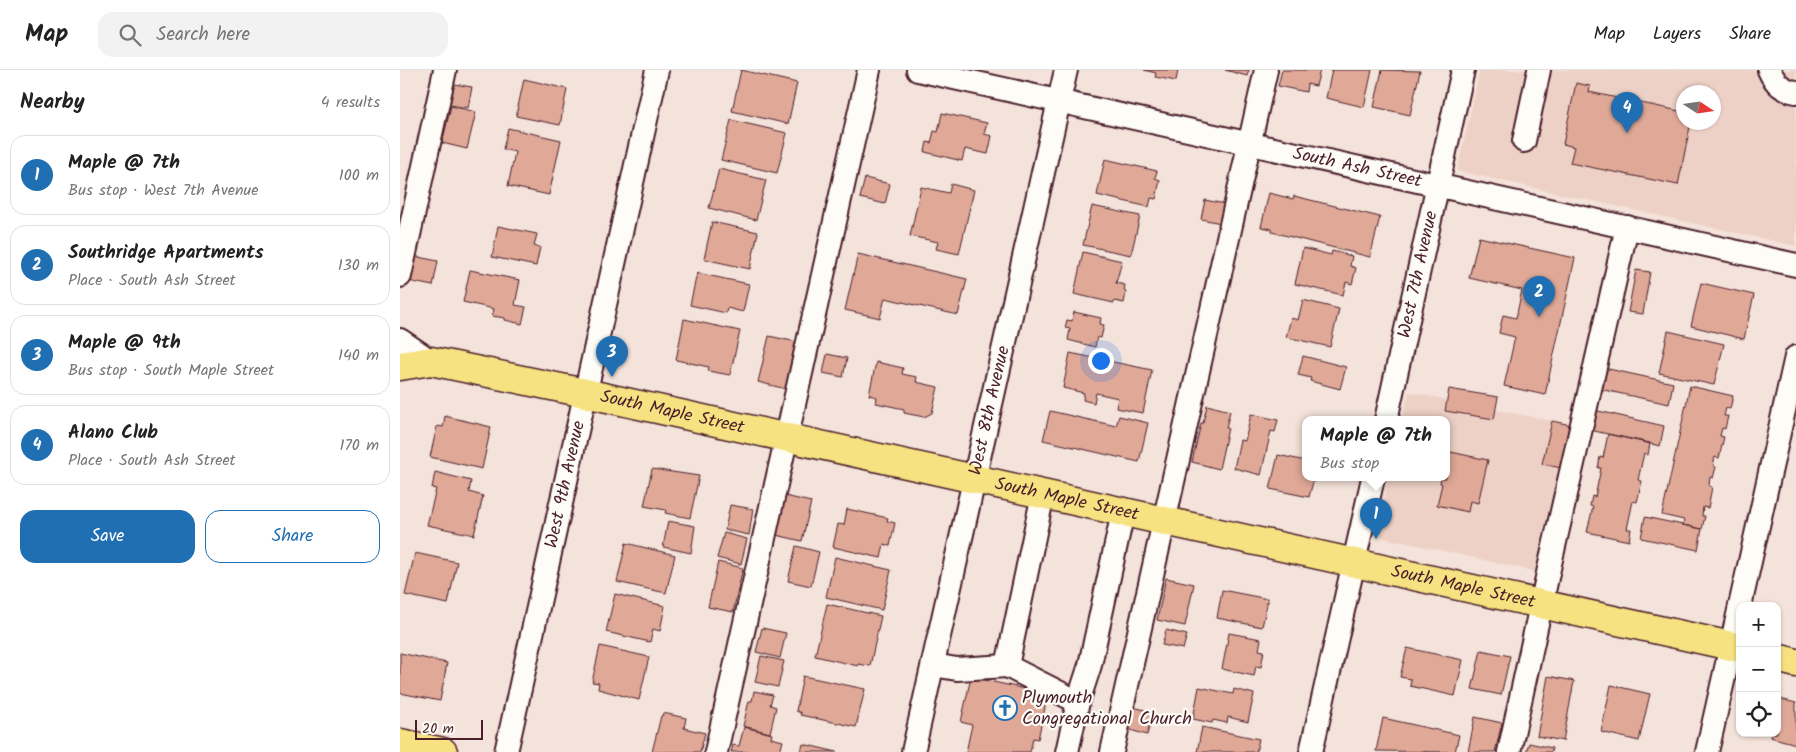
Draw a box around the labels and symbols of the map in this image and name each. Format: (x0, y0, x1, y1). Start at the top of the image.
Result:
north arrow (1676, 85, 1721, 130)
pin: 4 (1611, 92, 1643, 133)
street label: South Ash Street (1290, 139, 1426, 196)
street label: West 7th Avenue (1390, 208, 1446, 341)
pin: 2 (1523, 276, 1555, 317)
pin: 3 (596, 336, 628, 377)
street label: West 8th Avenue (961, 343, 1018, 478)
your location (1088, 348, 1114, 374)
street label: South Maple Street (597, 382, 748, 442)
street label: West 9th Avenue (537, 418, 593, 551)
street label: South Maple Street (992, 469, 1143, 530)
pin: 1 (1360, 498, 1392, 539)
street label: South Maple Street (1388, 557, 1539, 617)
place label: Plymouth Congregational Church (1022, 684, 1192, 734)
church icon: Plymouth Congregational Church (992, 695, 1018, 721)
scale bar (415, 717, 482, 740)

